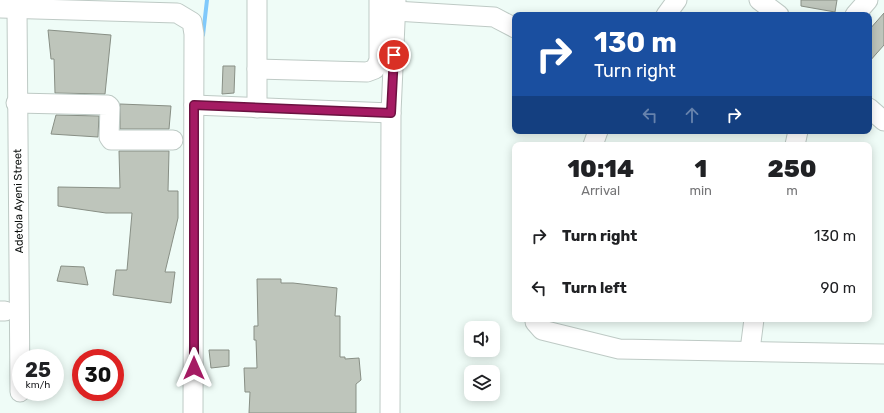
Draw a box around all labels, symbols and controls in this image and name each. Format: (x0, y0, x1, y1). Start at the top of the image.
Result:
text: 130 m (594, 26, 677, 59)
icon: right (528, 28, 580, 80)
pin (377, 38, 411, 72)
icon: arrive (383, 44, 405, 66)
text: Turn right (594, 60, 676, 82)
icon: left (639, 104, 661, 126)
icon: ahead (681, 104, 703, 126)
icon: right (723, 104, 745, 126)
street label: Adetola Ayeni Street (11, 148, 26, 253)
text: 10:14 (567, 155, 634, 183)
text: 1 (694, 155, 707, 183)
text: 250 (767, 155, 817, 183)
text: Arrival (581, 183, 620, 198)
text: min (689, 183, 712, 198)
text: m (786, 183, 798, 198)
icon: right (528, 225, 550, 247)
text: Turn right (562, 227, 637, 245)
text: 130 m (814, 227, 856, 245)
icon: left (528, 277, 550, 299)
text: Turn left (562, 279, 627, 297)
text: 90 m (821, 279, 856, 297)
map controls (464, 321, 500, 401)
button: sound (464, 321, 500, 357)
position arrow (173, 347, 215, 389)
speed limit sign: 30 (72, 349, 124, 401)
text: 25 (25, 358, 51, 382)
button: layers (464, 365, 500, 401)
text: km/h (26, 379, 50, 391)

